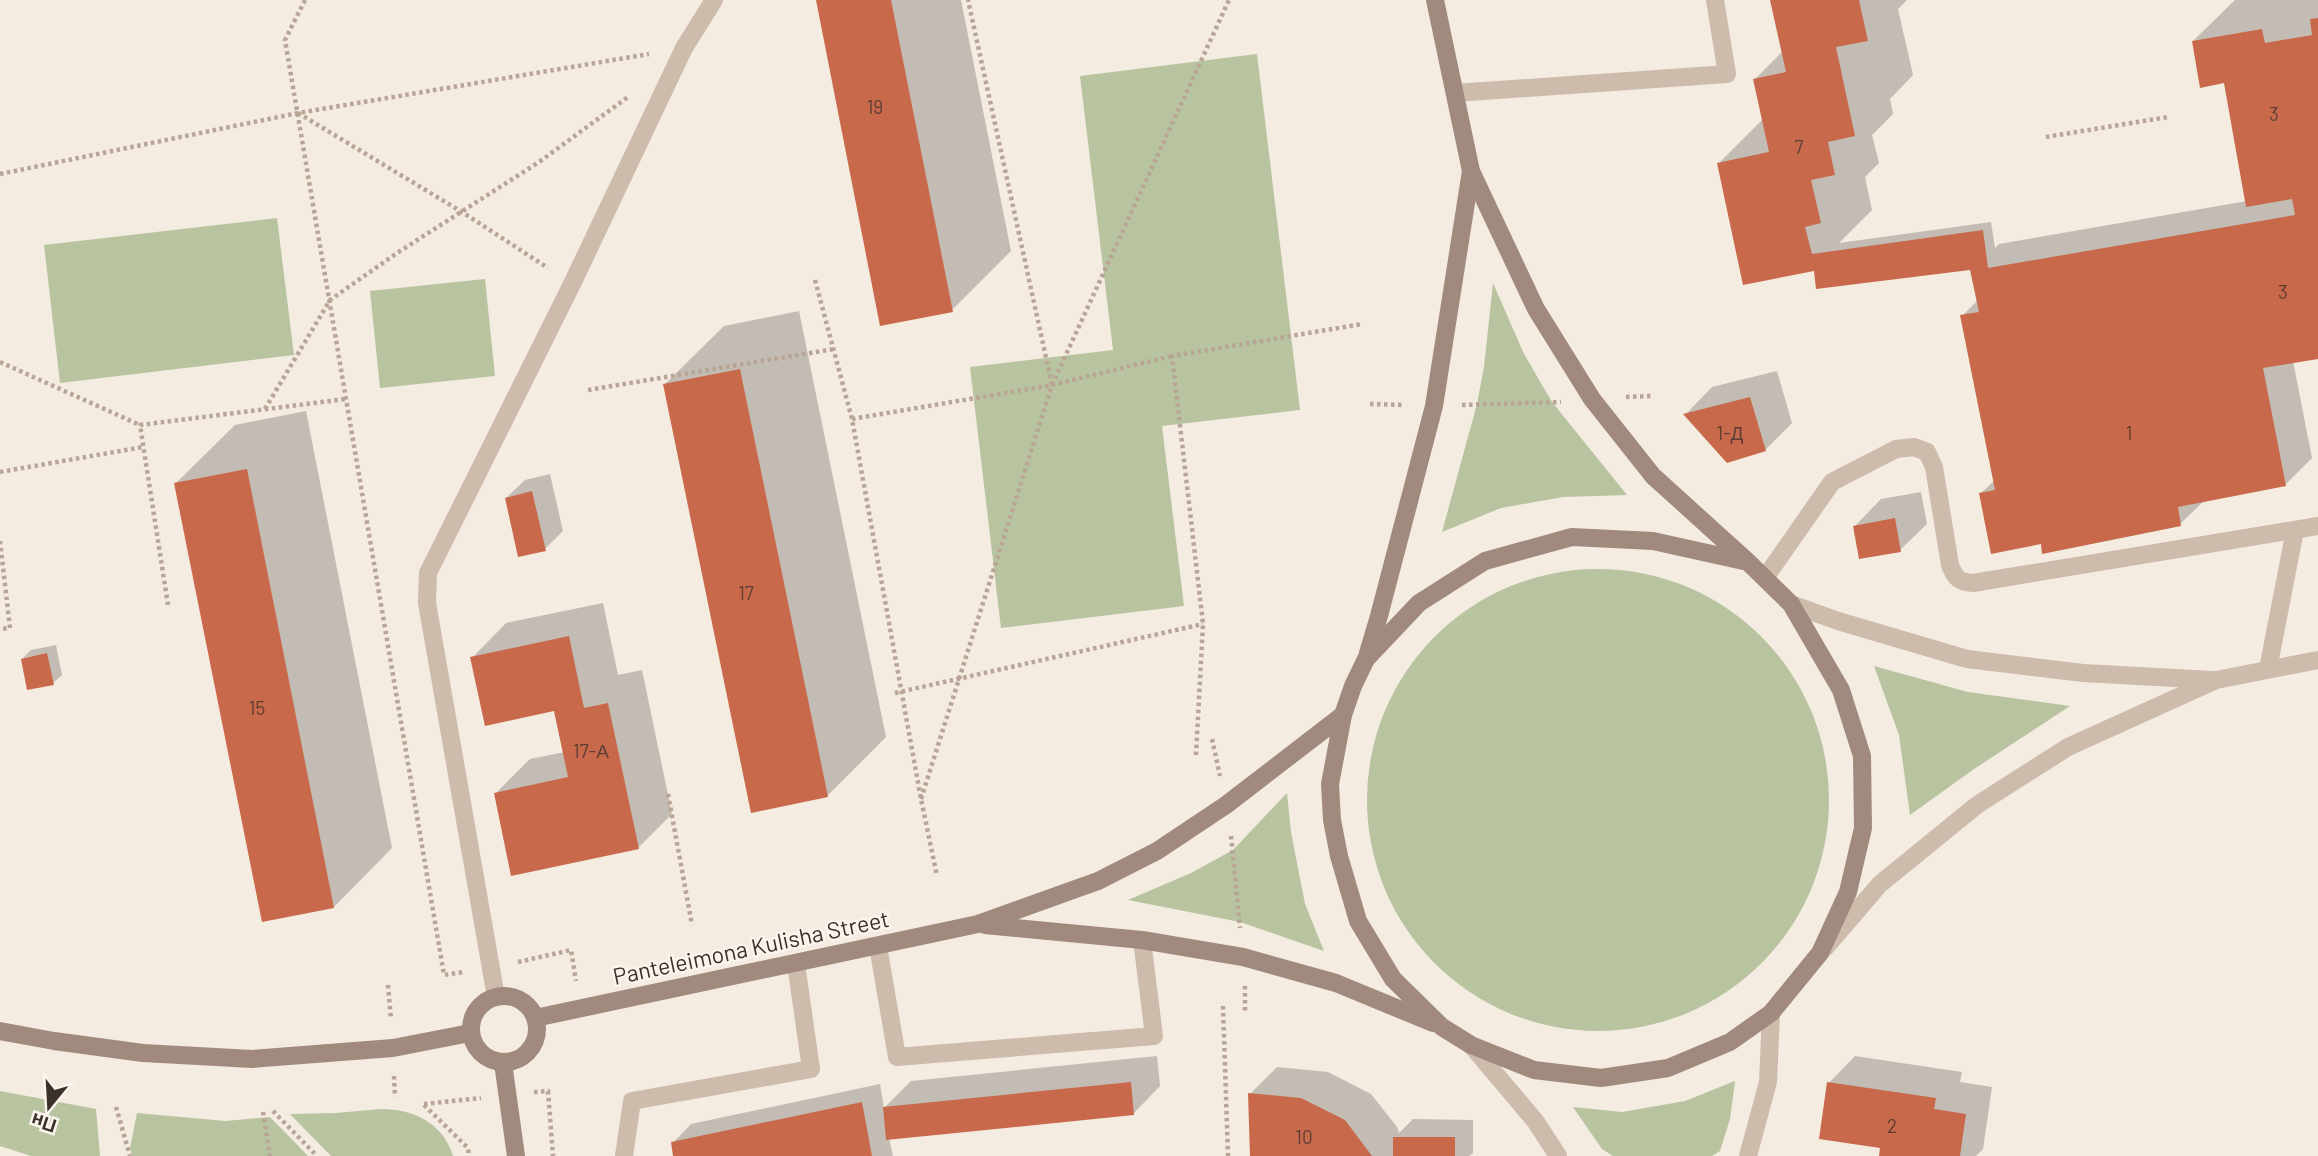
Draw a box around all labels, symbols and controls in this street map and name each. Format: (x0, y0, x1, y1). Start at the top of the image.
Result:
house number: 19 (867, 95, 883, 118)
house number: 3 (2269, 102, 2279, 125)
house number: 7 (1795, 135, 1804, 158)
house number: 3 (2278, 280, 2288, 303)
house number: 1-Д (1716, 421, 1744, 444)
house number: 1 (2126, 421, 2132, 444)
house number: 17 (738, 581, 754, 604)
house number: 15 (249, 696, 265, 719)
house number: 17-А (573, 739, 609, 762)
street label: Panteleimona Kulisha Street (610, 904, 891, 990)
north arrow (14, 1072, 84, 1142)
text: Пн (28, 1109, 59, 1138)
house number: 2 (1887, 1114, 1897, 1137)
house number: 10 (1295, 1125, 1313, 1148)

